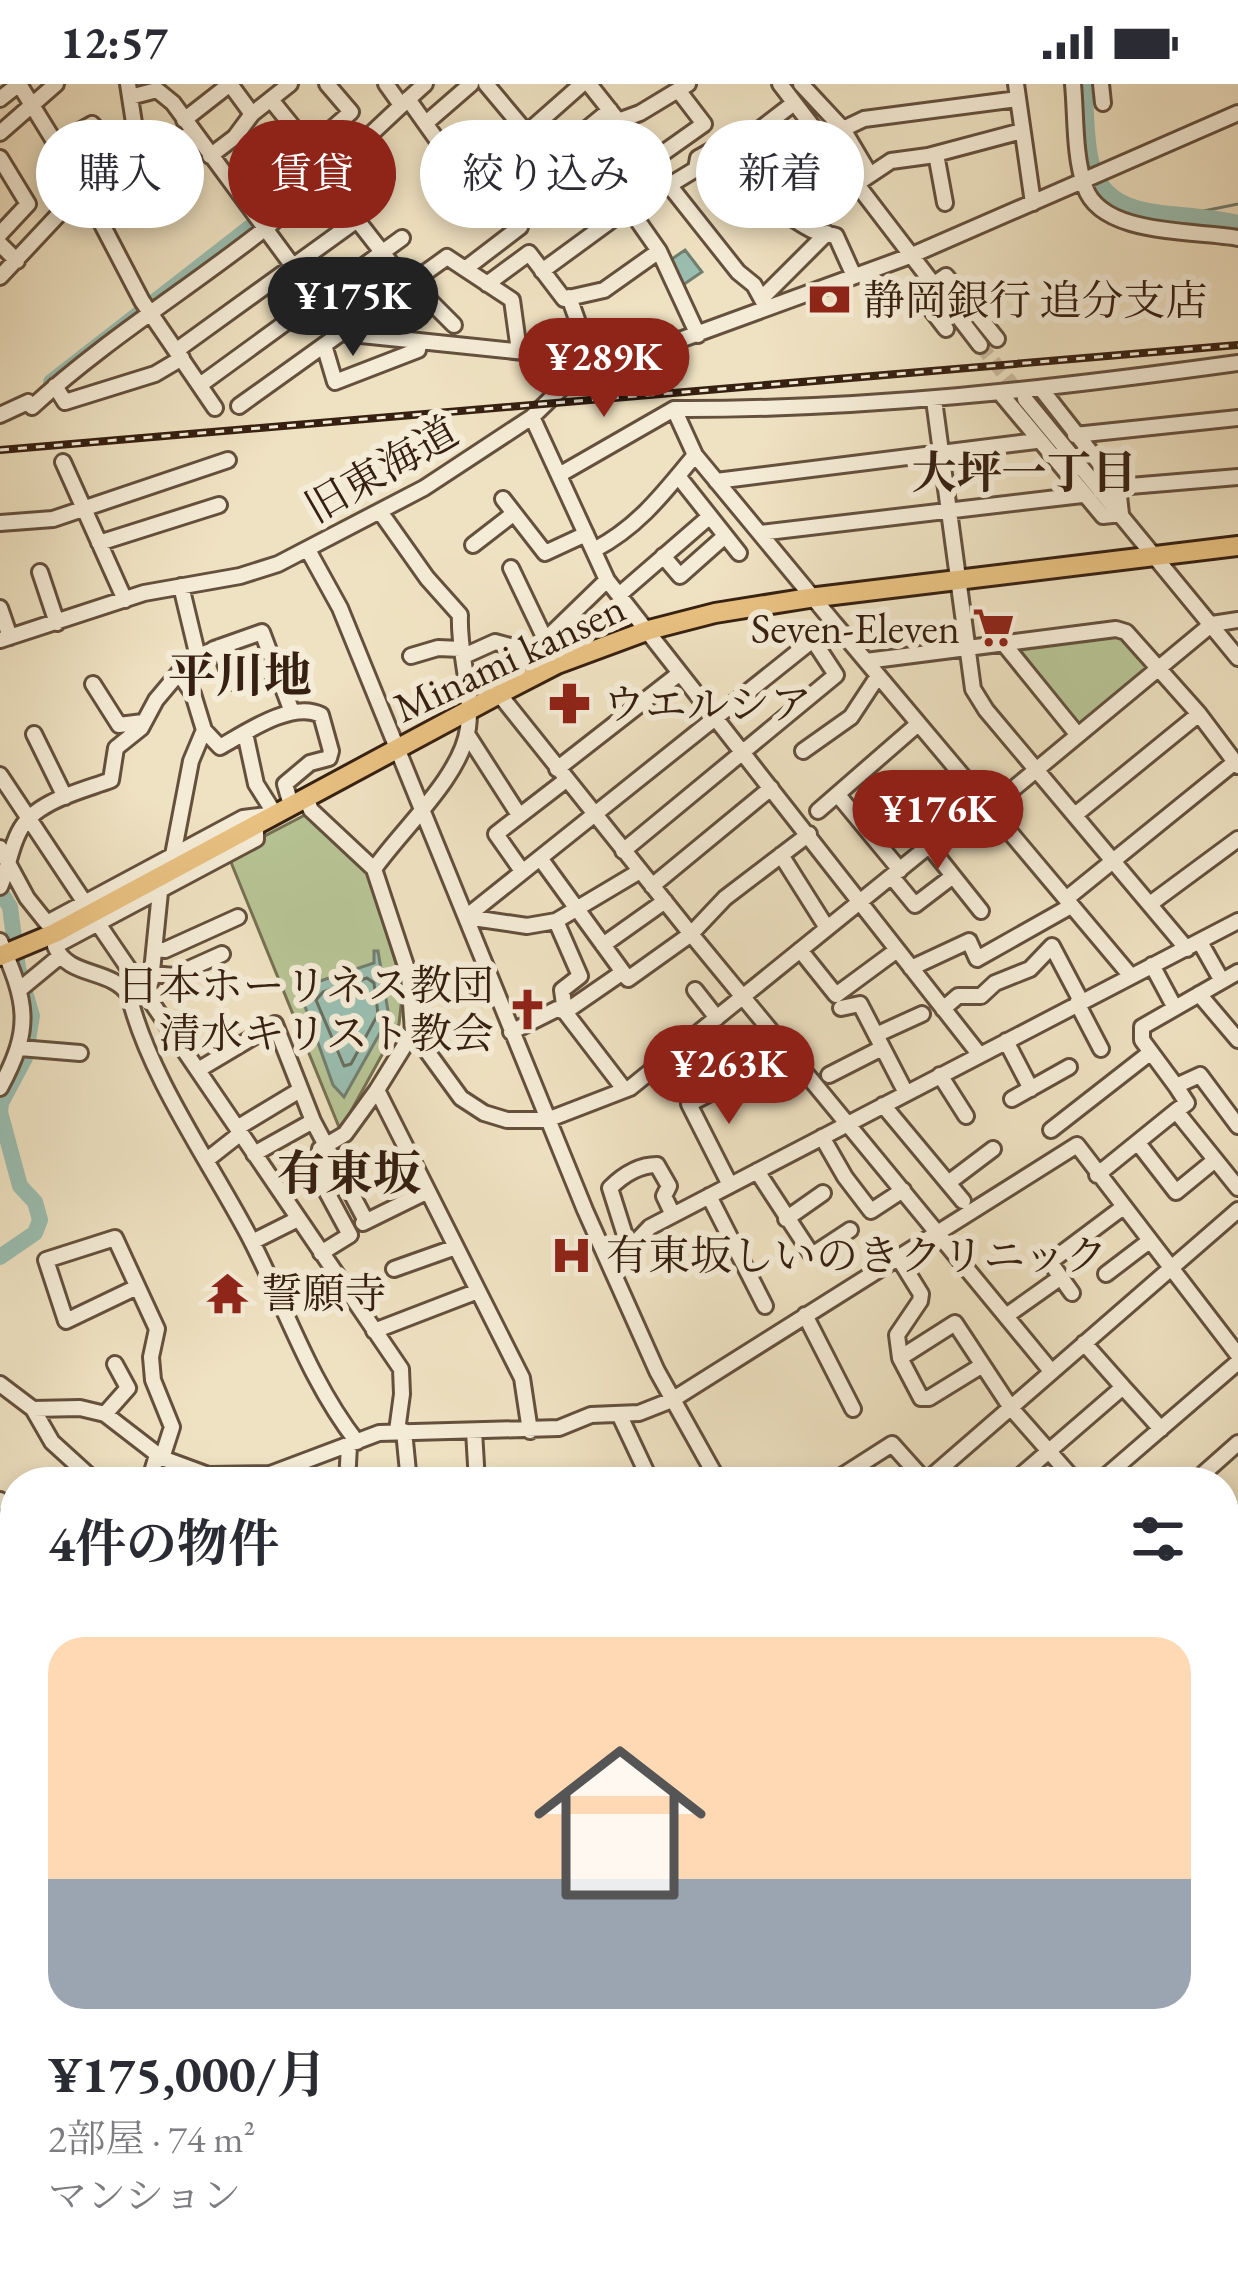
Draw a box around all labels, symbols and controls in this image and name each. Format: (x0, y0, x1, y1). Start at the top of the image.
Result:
text: 12:57 (60, 13, 168, 71)
chip: 購入 (36, 120, 204, 228)
chip: 賃貸 (228, 120, 396, 228)
chip: 絞り込み (420, 120, 672, 228)
chip: 新着 (696, 120, 864, 228)
pin: ¥175K (269, 257, 437, 359)
text: ¥175K (294, 270, 412, 321)
place label: 静岡銀行 追分支店 (863, 273, 1207, 328)
bank icon: 静岡銀行 追分支店 (806, 277, 852, 323)
pin: ¥289K (520, 318, 688, 420)
text: ¥289K (545, 331, 663, 382)
street label: 旧東海道 (295, 404, 468, 535)
district label: 大坪一丁目 (911, 443, 1137, 501)
street label: Minami kansen (385, 580, 634, 735)
place label: Seven-Eleven (751, 601, 960, 656)
supermarket icon: Seven-Eleven (971, 605, 1017, 651)
district label: 平川地 (168, 644, 312, 706)
place label: ウエルシア (603, 677, 812, 732)
pharmacy icon: ウエルシア (546, 681, 592, 727)
pin: ¥176K (854, 770, 1022, 872)
text: ¥176K (879, 783, 997, 834)
place label: 日本ホーリネス教団 清水キリスト教会 (117, 958, 494, 1061)
church icon: 日本ホーリネス教団 清水キリスト教会 (505, 986, 551, 1032)
pin: ¥263K (645, 1025, 813, 1127)
text: ¥263K (670, 1038, 788, 1089)
district label: 有東坂 (277, 1142, 421, 1204)
place label: 有東坂しいのきクリニック (606, 1228, 1107, 1283)
hospital icon: 有東坂しいのきクリニック (549, 1232, 595, 1278)
place label: 誓願寺 (261, 1266, 387, 1321)
temple icon: 誓願寺 (204, 1270, 250, 1316)
icon: filters (1125, 1506, 1191, 1572)
text: 4件の物件 (48, 1510, 279, 1576)
icon: home (512, 1715, 728, 1931)
text: ¥175,000/月 (48, 2041, 327, 2107)
text: 2部屋 · 74 m² (48, 2113, 255, 2164)
text: マンション (48, 2170, 241, 2221)

